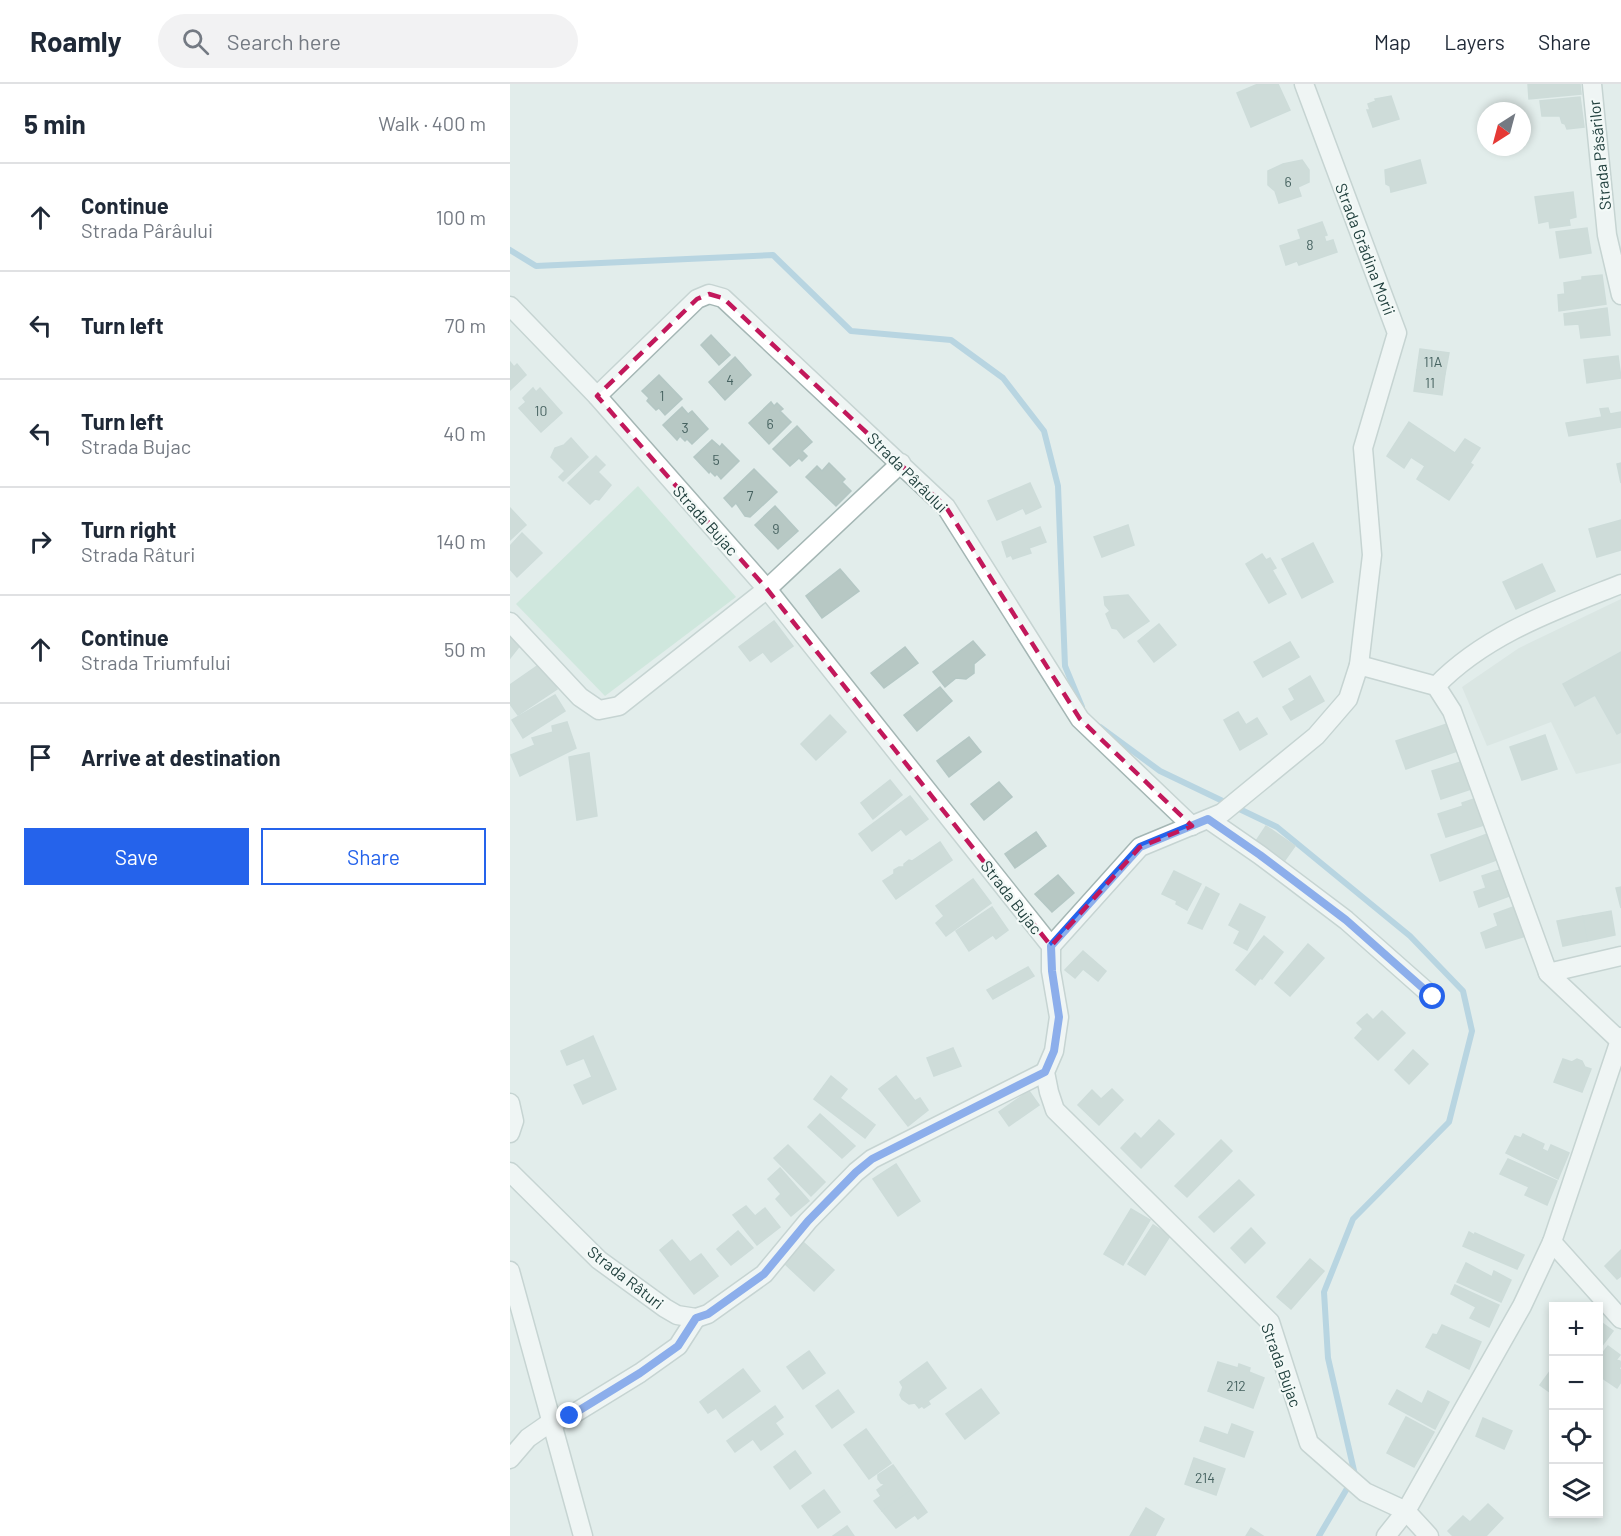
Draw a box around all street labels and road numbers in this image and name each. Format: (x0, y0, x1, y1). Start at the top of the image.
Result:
street label: Strada Păsărilor (1584, 99, 1614, 211)
street label: Strada Grădina Morii (1332, 180, 1400, 318)
street label: Strada Pârâului (864, 428, 952, 516)
street label: Strada Bujac (669, 481, 743, 559)
street label: Strada Bujac (977, 856, 1047, 938)
street label: Strada Râturi (584, 1241, 668, 1313)
street label: Strada Bujac (1258, 1320, 1306, 1410)

